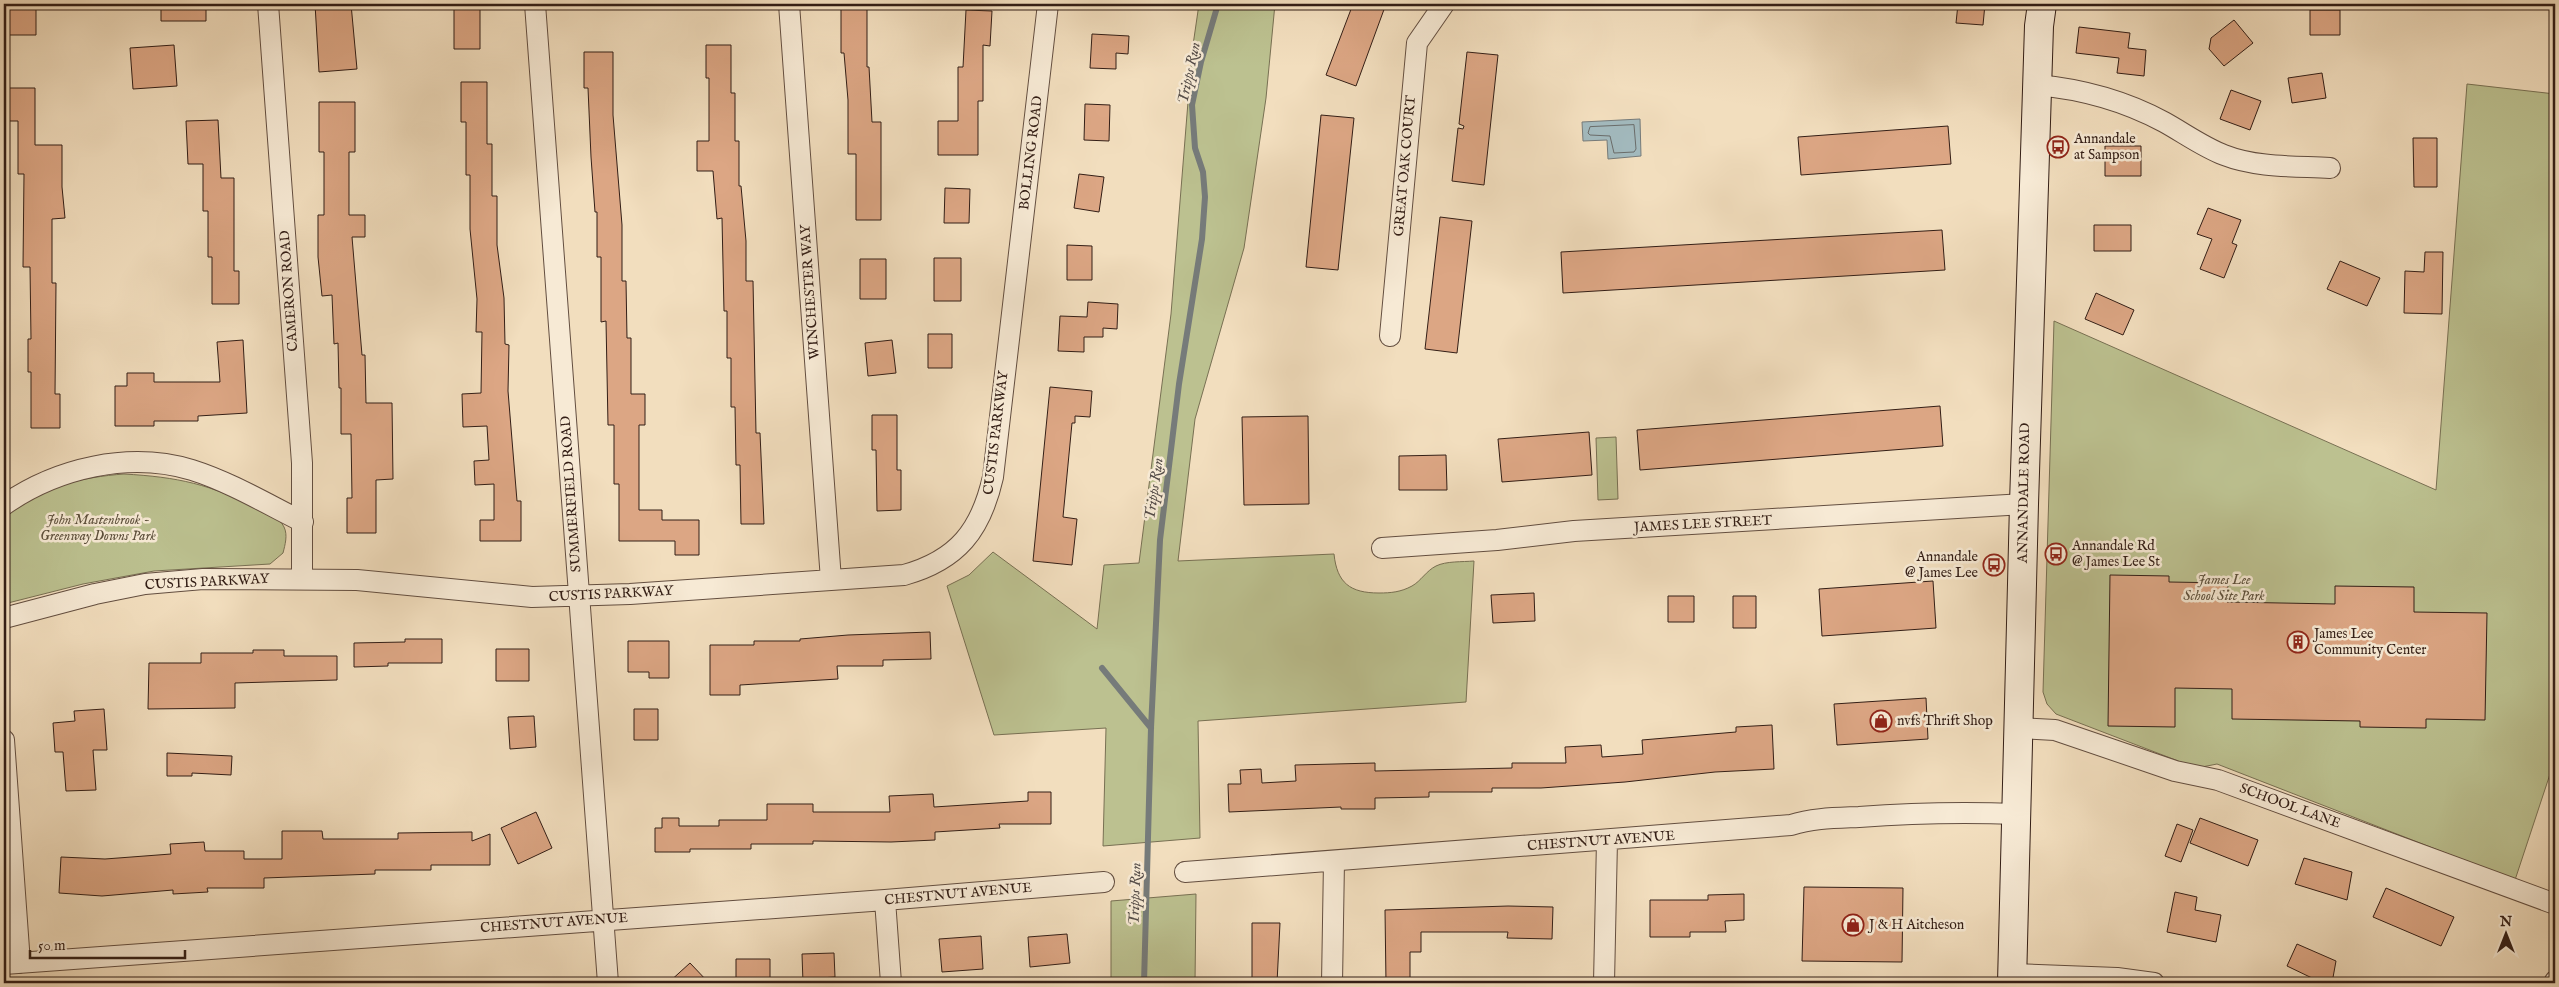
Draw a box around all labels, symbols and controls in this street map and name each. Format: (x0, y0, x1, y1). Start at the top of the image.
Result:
water label: Tripps Run (1173, 40, 1205, 106)
street label: GREAT OAK COURT (1390, 94, 1420, 237)
street label: BOLLING ROAD (1015, 95, 1047, 211)
place label: Annandale at Sampson (2073, 130, 2140, 164)
bus stop icon: Annandale at Sampson (2046, 135, 2070, 159)
street label: WINCHESTER WAY (796, 222, 824, 360)
street label: CAMERON ROAD (276, 230, 302, 352)
street label: CUSTIS PARKWAY (979, 369, 1013, 496)
street label: SUMMERFIELD ROAD (557, 415, 585, 573)
street label: ANNANDALE ROAD (2014, 423, 2034, 564)
water label: Tripps Run (1140, 457, 1168, 521)
park label: John Mastenbrook - Greenway Downs Park (40, 511, 156, 545)
street label: JAMES LEE STREET (1632, 511, 1773, 537)
place label: Annandale Rd @ James Lee St (2071, 537, 2160, 571)
bus stop icon: Annandale Rd @ James Lee St (2044, 542, 2068, 566)
place label: Annandale @ James Lee (1905, 548, 1979, 582)
bus stop icon: Annandale @ James Lee (1982, 553, 2006, 577)
street label: CUSTIS PARKWAY (144, 570, 271, 594)
park label: James Lee School Site Park (2183, 571, 2265, 605)
street label: CUSTIS PARKWAY (548, 582, 675, 606)
place label: James Lee Community Center (2312, 625, 2426, 659)
building icon: James Lee Community Center (2286, 630, 2310, 654)
shop icon: nvfs Thrift Shop (1869, 709, 1893, 733)
place label: nvfs Thrift Shop (1897, 712, 1993, 730)
street label: SCHOOL LANE (2237, 779, 2343, 833)
street label: CHESTNUT AVENUE (1527, 827, 1676, 855)
water label: Tripps Run (1124, 862, 1146, 926)
street label: CHESTNUT AVENUE (883, 879, 1033, 909)
street label: CHESTNUT AVENUE (480, 909, 629, 937)
north arrow (2482, 910, 2532, 960)
shop icon: J & H Aitcheson (1841, 913, 1865, 937)
text: N (2499, 913, 2512, 931)
place label: J & H Aitcheson (1867, 916, 1965, 934)
scale bar (30, 927, 185, 959)
text: 50 m (38, 936, 66, 955)

